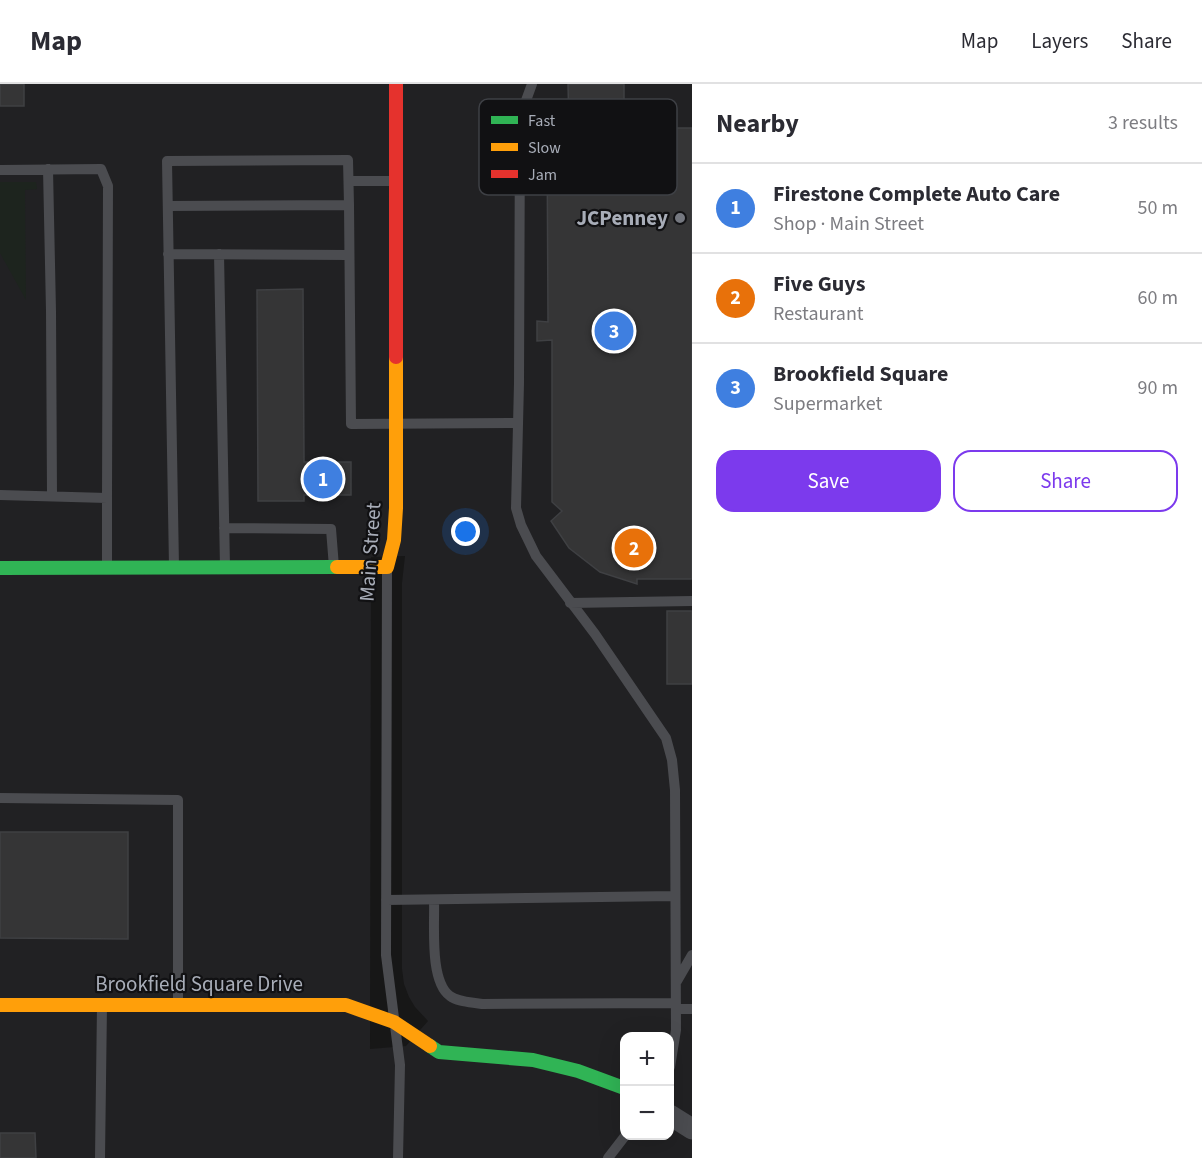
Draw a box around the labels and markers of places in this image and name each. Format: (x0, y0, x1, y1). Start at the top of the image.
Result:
place label: JCPenney (576, 203, 668, 233)
marker: JCPenney (673, 211, 687, 225)
pin: 3 (594, 308, 634, 354)
pin: 1 (304, 456, 342, 502)
pin: 2 (614, 526, 654, 570)

